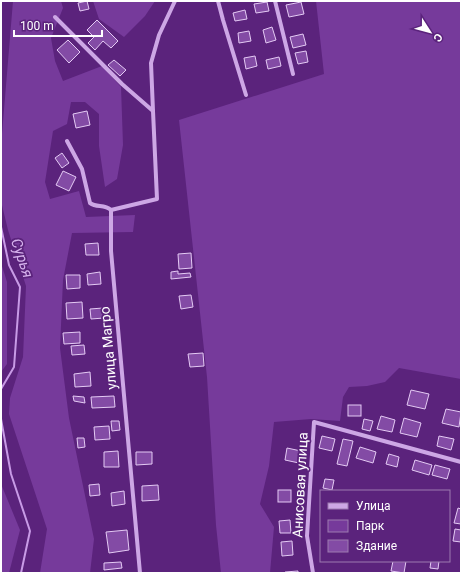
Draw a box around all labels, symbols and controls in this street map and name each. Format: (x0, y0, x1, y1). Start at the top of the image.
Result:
scale bar (14, 12, 102, 38)
north arrow (410, 12, 450, 52)
text: 100 m (20, 19, 54, 33)
text: С (430, 31, 445, 44)
water label: Сурья (7, 236, 37, 280)
street label: улица Магро (96, 306, 120, 390)
street label: Анисовая улица (289, 432, 311, 538)
legend (320, 490, 450, 562)
text: Улица (356, 499, 391, 513)
text: Парк (356, 519, 385, 533)
text: Здание (356, 539, 397, 553)

